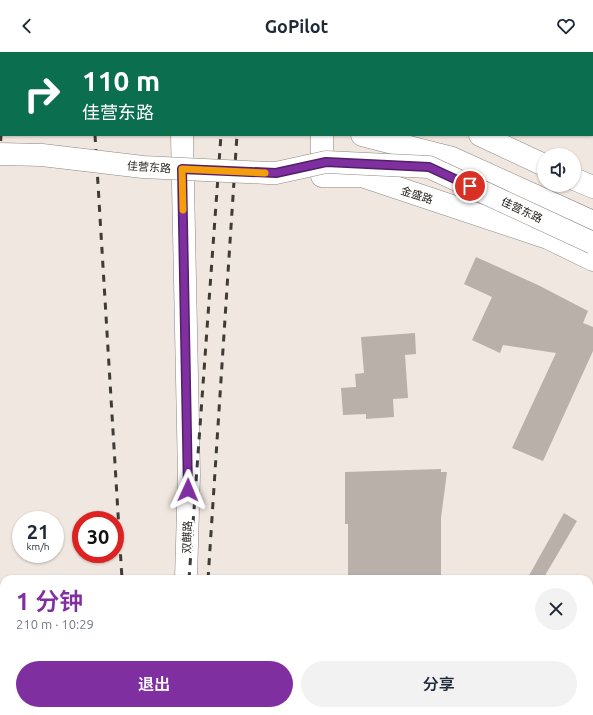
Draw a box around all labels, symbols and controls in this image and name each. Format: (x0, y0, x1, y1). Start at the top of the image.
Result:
icon: back (16, 15, 38, 37)
icon: heart (555, 15, 577, 37)
text: GoPilot (265, 16, 328, 36)
text: 110 m (82, 65, 160, 96)
icon: right (16, 68, 68, 120)
text: 佳营东路 (82, 102, 154, 122)
map controls (537, 148, 581, 192)
button: sound (537, 148, 581, 192)
street label: 佳营东路 (127, 159, 171, 175)
pin (453, 169, 487, 203)
icon: arrive (459, 175, 481, 197)
street label: 金盛路 (399, 184, 435, 206)
street label: 佳营东路 (500, 195, 544, 225)
position arrow (167, 469, 209, 511)
speed limit sign: 30 (72, 511, 124, 563)
text: 21 (27, 520, 49, 543)
street label: 双麒路 (180, 520, 194, 554)
text: km/h (26, 541, 50, 552)
text: 1 分钟 (16, 588, 83, 615)
button: close (535, 588, 577, 630)
text: 210 m · 10:29 (16, 617, 94, 631)
button: 退出 (16, 661, 293, 707)
button: 分享 (301, 661, 577, 707)

